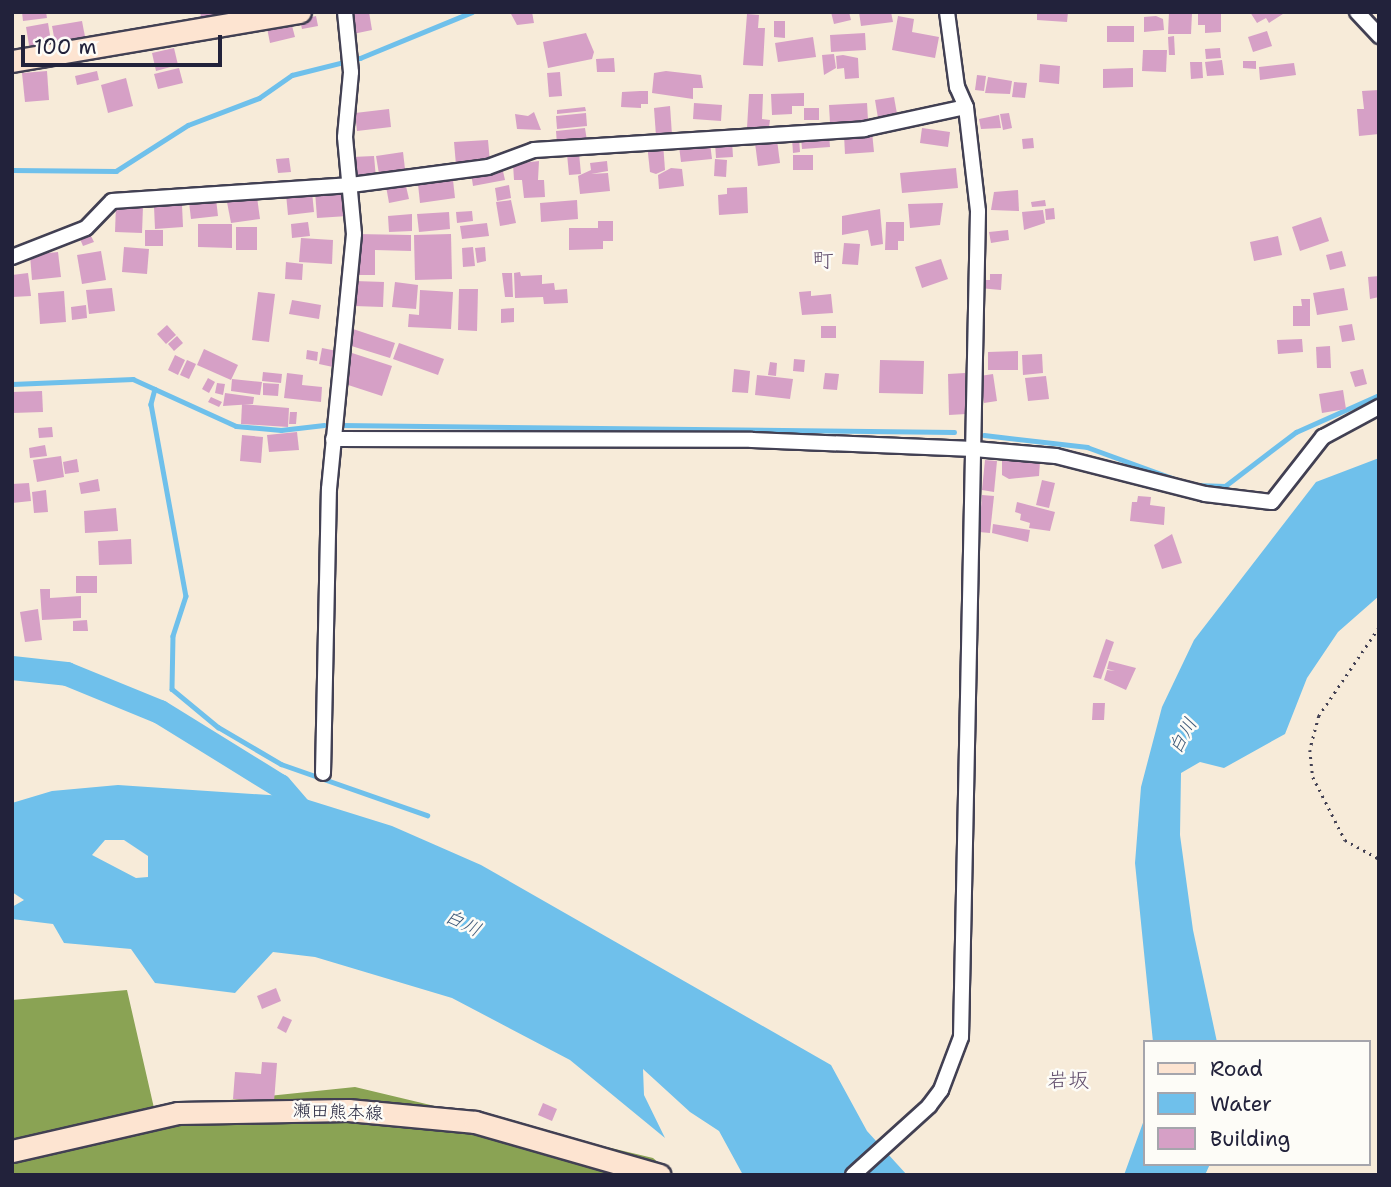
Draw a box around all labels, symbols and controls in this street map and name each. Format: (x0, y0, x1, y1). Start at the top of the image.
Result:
scale bar (24, 21, 226, 65)
text: 100 m (34, 33, 97, 61)
district label: 町 (813, 247, 833, 273)
water label: 白川 (1164, 714, 1202, 758)
water label: 白川 (441, 904, 485, 942)
legend (1142, 1040, 1370, 1166)
text: Road (1210, 1055, 1263, 1083)
district label: 岩坂 (1047, 1067, 1089, 1093)
text: Water (1210, 1090, 1272, 1118)
street label: 瀬田熊本線 (293, 1100, 383, 1124)
text: Building (1210, 1125, 1290, 1153)

